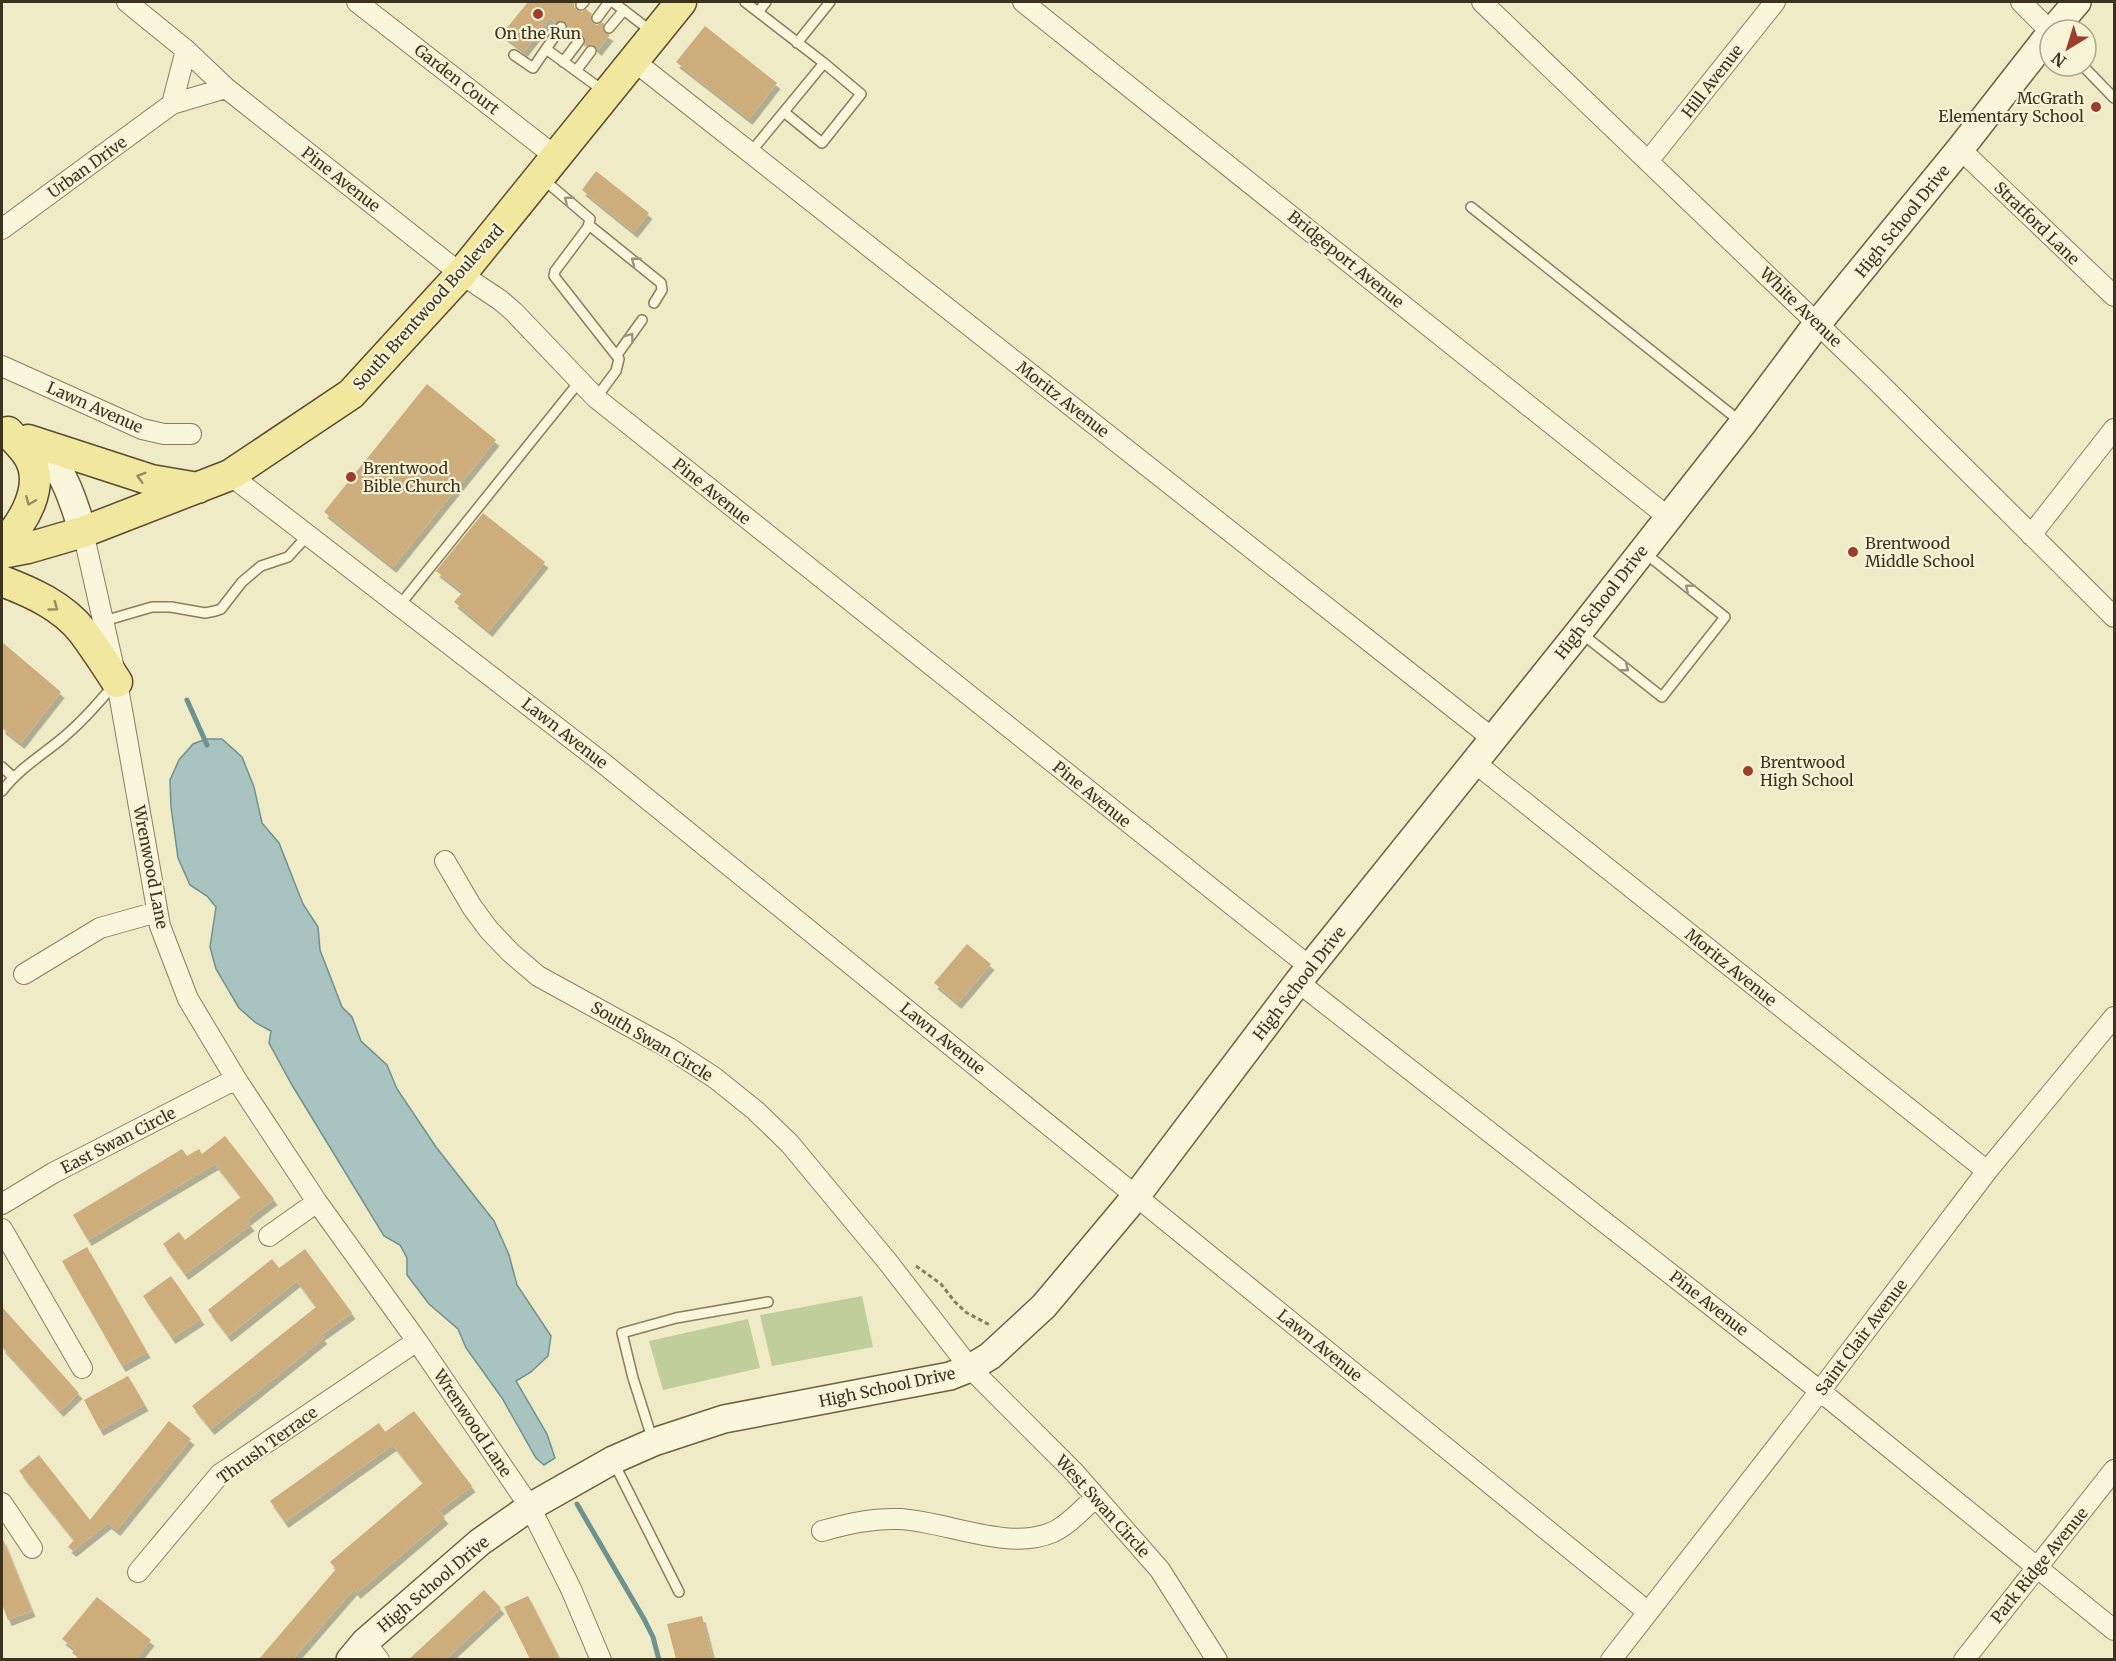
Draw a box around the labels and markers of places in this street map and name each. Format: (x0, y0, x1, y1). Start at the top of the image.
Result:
marker: On the Run (531, 7, 545, 21)
place label: On the Run (495, 23, 582, 43)
place label: McGrath Elementary School (1938, 88, 2084, 126)
marker: McGrath Elementary School (2089, 100, 2103, 114)
place label: Brentwood Bible Church (363, 458, 461, 496)
marker: Brentwood Bible Church (344, 470, 358, 484)
place label: Brentwood Middle School (1865, 533, 1975, 571)
marker: Brentwood Middle School (1846, 545, 1860, 559)
place label: Brentwood High School (1760, 752, 1854, 790)
marker: Brentwood High School (1741, 764, 1755, 778)

